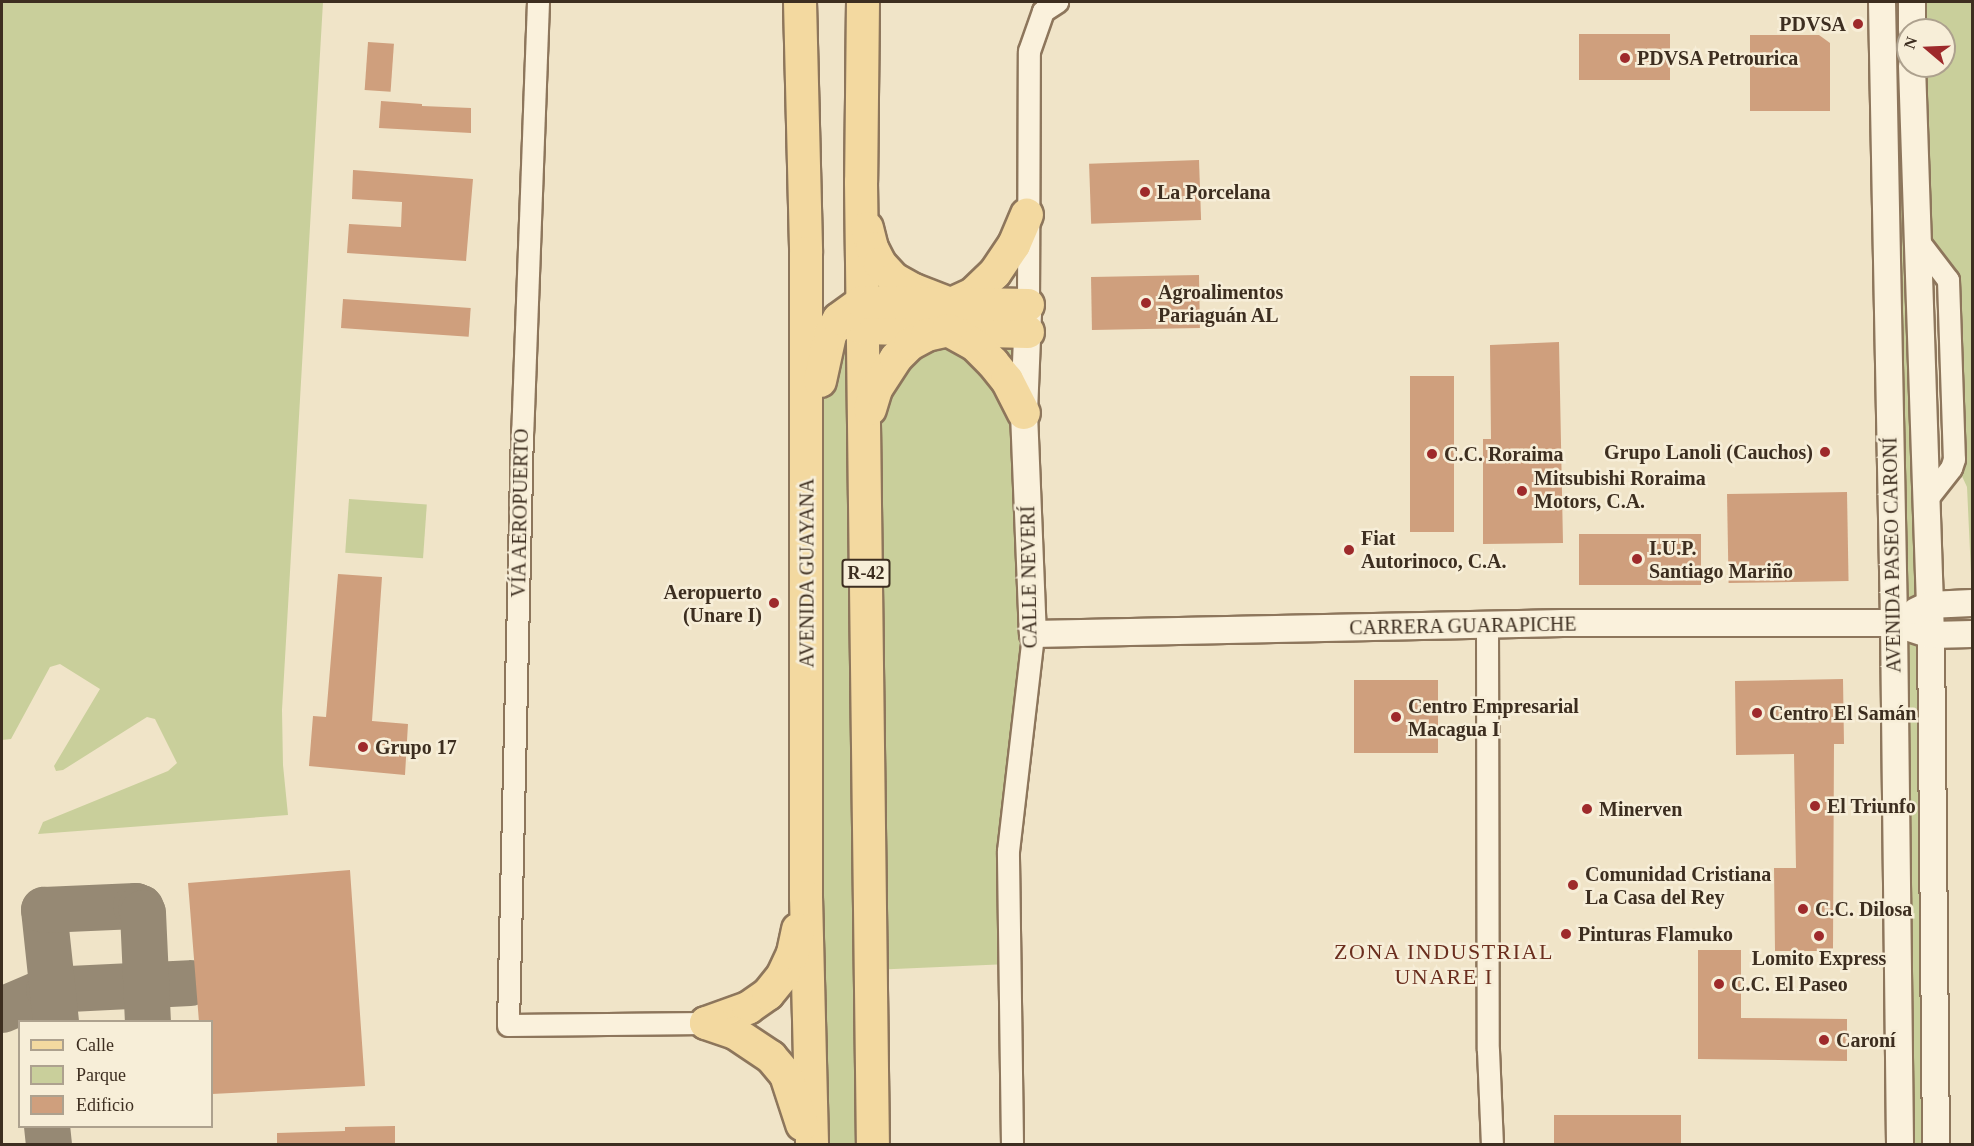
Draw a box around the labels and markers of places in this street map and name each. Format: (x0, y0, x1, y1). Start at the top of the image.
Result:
place label: PDVSA (1779, 12, 1846, 36)
marker: PDVSA (1851, 17, 1865, 31)
place label: PDVSA Petrourica (1637, 46, 1799, 70)
marker: PDVSA Petrourica (1618, 51, 1632, 65)
place label: La Porcelana (1157, 180, 1271, 204)
marker: La Porcelana (1138, 185, 1152, 199)
place label: Agroalimentos Pariaguán AL (1158, 280, 1283, 327)
marker: Agroalimentos Pariaguán AL (1139, 296, 1153, 310)
place label: Grupo Lanoli (Cauchos) (1604, 440, 1813, 464)
place label: C.C. Roraima (1444, 442, 1563, 466)
marker: Grupo Lanoli (Cauchos) (1818, 445, 1832, 459)
marker: C.C. Roraima (1425, 447, 1439, 461)
place label: Mitsubishi Roraima Motors, C.A. (1534, 467, 1706, 514)
marker: Mitsubishi Roraima Motors, C.A. (1515, 484, 1529, 498)
place label: Fiat Autorinoco, C.A. (1361, 526, 1507, 573)
place label: I.U.P. Santiago Mariño (1649, 536, 1793, 583)
marker: Fiat Autorinoco, C.A. (1342, 543, 1356, 557)
marker: I.U.P. Santiago Mariño (1630, 552, 1644, 566)
place label: Aeropuerto (Unare I) (664, 580, 762, 627)
marker: Aeropuerto (Unare I) (767, 596, 781, 610)
place label: Centro Empresarial Macagua I (1408, 694, 1579, 741)
place label: Centro El Samán (1769, 701, 1916, 725)
marker: Centro El Samán (1750, 706, 1764, 720)
marker: Centro Empresarial Macagua I (1389, 710, 1403, 724)
place label: Grupo 17 (375, 735, 457, 759)
marker: Grupo 17 (356, 740, 370, 754)
place label: El Triunfo (1827, 794, 1916, 818)
place label: Minerven (1599, 797, 1682, 821)
marker: El Triunfo (1808, 799, 1822, 813)
marker: Minerven (1580, 802, 1594, 816)
place label: Comunidad Cristiana La Casa del Rey (1585, 862, 1771, 909)
marker: Comunidad Cristiana La Casa del Rey (1566, 878, 1580, 892)
place label: C.C. Dilosa (1815, 897, 1912, 921)
marker: C.C. Dilosa (1796, 902, 1810, 916)
place label: Pinturas Flamuko (1578, 922, 1733, 946)
marker: Pinturas Flamuko (1559, 927, 1573, 941)
marker: Lomito Express (1812, 929, 1826, 943)
place label: Lomito Express (1752, 946, 1886, 970)
place label: C.C. El Paseo (1731, 972, 1848, 996)
marker: C.C. El Paseo (1712, 977, 1726, 991)
place label: Caroní (1836, 1028, 1896, 1052)
marker: Caroní (1817, 1033, 1831, 1047)

